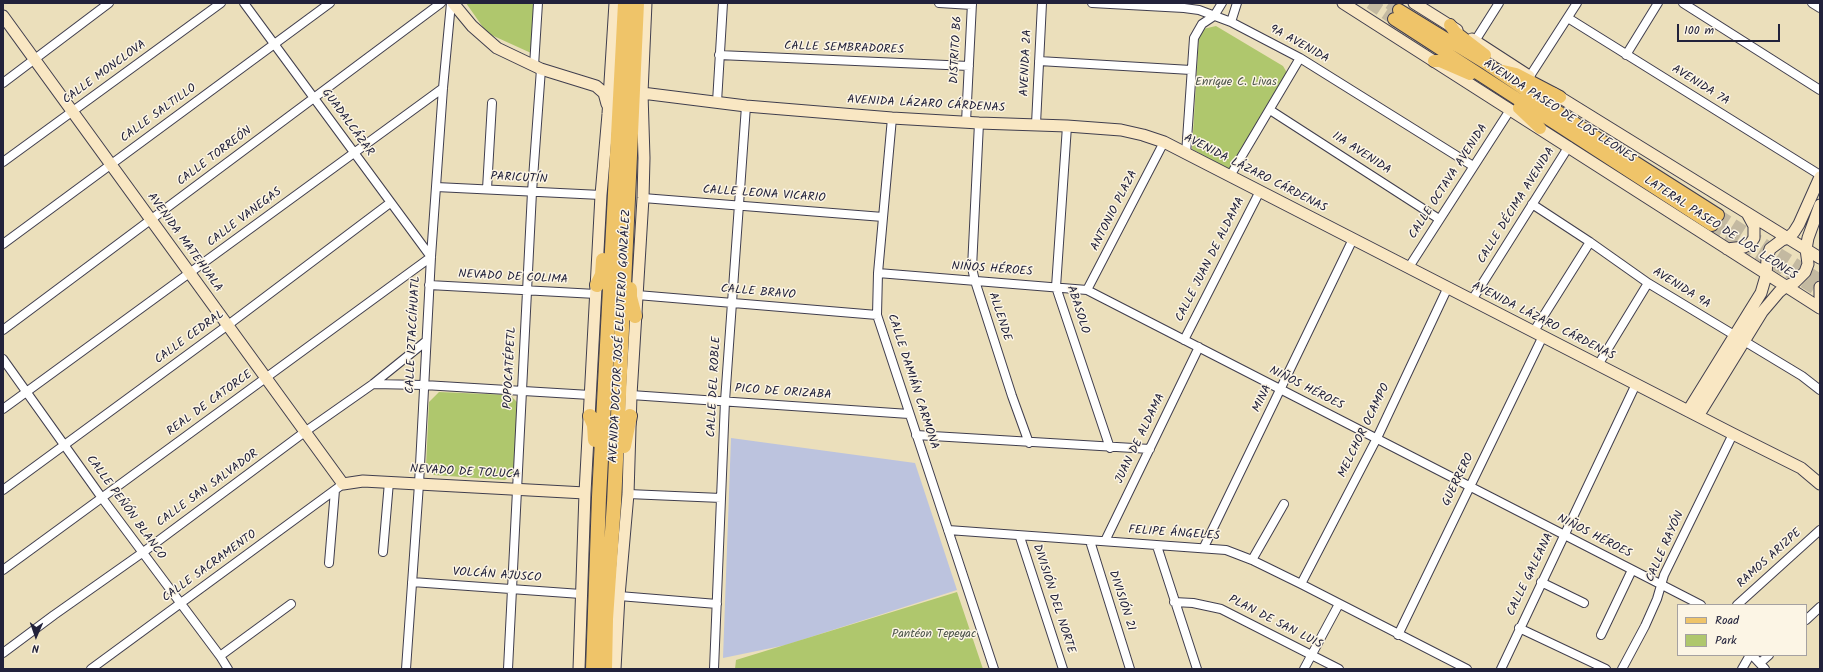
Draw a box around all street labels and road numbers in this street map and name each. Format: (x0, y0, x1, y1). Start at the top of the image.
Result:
street label: DISTRITO B6 (948, 16, 966, 84)
street label: 9A AVENIDA (1267, 23, 1331, 67)
street label: AVENIDA 2A (1018, 29, 1036, 97)
street label: CALLE MONCLOVA (61, 38, 149, 108)
street label: CALLE SEMBRADORES (784, 40, 904, 58)
street label: AVENIDA PASEO DE LOS LEONES (1480, 57, 1638, 167)
street label: AVENIDA 7A (1669, 63, 1731, 109)
street label: CALLE SALTILLO (118, 82, 200, 146)
street label: GUADALCÁZAR (318, 87, 376, 159)
street label: AVENIDA LÁZARO CÁRDENAS (847, 94, 1005, 116)
street label: CALLE OCTAVA AVENIDA (1407, 122, 1491, 242)
street label: CALLE TORREÓN (175, 124, 255, 190)
street label: 11A AVENIDA (1329, 130, 1393, 178)
street label: AVENIDA LÁZARO CÁRDENAS (1181, 132, 1329, 216)
street label: CALLE DÉCIMA AVENIDA (1475, 145, 1559, 267)
street label: ANTONIO PLAZA (1089, 168, 1141, 254)
street label: PARICUTÍN (490, 170, 548, 188)
street label: LATERAL PASEO DE LOS LEONES (1641, 174, 1799, 284)
street label: CALLE LEONA VICARIO (702, 184, 826, 206)
street label: CALLE VANEGAS (205, 185, 285, 251)
street label: AVENIDA MATEHUALA (143, 191, 225, 295)
street label: CALLE JUAN DE ALDAMA (1173, 195, 1249, 325)
street label: AVENIDA DOCTOR JOSÉ ELEUTERIO GONZÁLEZ (607, 209, 635, 463)
street label: NIÑOS HÉROES (951, 260, 1033, 280)
street label: AVENIDA 9A (1649, 266, 1713, 312)
street label: NEVADO DE COLIMA (458, 268, 568, 288)
street label: CALLE IZTACCÍHUATL (404, 276, 424, 394)
street label: AVENIDA LÁZARO CÁRDENAS (1469, 280, 1617, 364)
street label: CALLE BRAVO (720, 283, 796, 303)
street label: ABASOLO (1062, 284, 1092, 336)
street label: ALLENDE (984, 291, 1014, 343)
street label: CALLE CEDRAL (153, 308, 227, 368)
street label: CALLE DAMIÁN CARMONA (883, 312, 941, 452)
street label: POPOCATÉPETL (502, 327, 520, 409)
street label: CALLE DEL ROBLE (705, 336, 725, 438)
street label: NIÑOS HÉROES (1267, 364, 1345, 414)
street label: REAL DE CATORCE (165, 368, 255, 440)
street label: PICO DE ORIZABA (734, 382, 832, 404)
street label: MELCHOR OCAMPO (1336, 382, 1394, 480)
street label: MINA (1250, 383, 1276, 415)
street label: JUAN DE ALDAMA (1113, 392, 1169, 486)
street label: CALLE SAN SALVADOR (154, 447, 262, 531)
street label: GUERRERO (1440, 451, 1478, 509)
street label: CALLE PEÑÓN BLANCO (82, 453, 168, 563)
street label: NEVADO DE TOLUCA (410, 463, 520, 483)
street label: CALLE RAYÓN (1644, 509, 1688, 585)
street label: NIÑOS HÉROES (1555, 512, 1633, 562)
street label: FELIPE ÁNGELES (1128, 524, 1220, 544)
street label: RAMOS ARIZPE (1735, 526, 1805, 592)
street label: CALLE SACRAMENTO (160, 528, 260, 606)
street label: CALLE GALEANA (1505, 531, 1557, 619)
street label: DIVISIÓN DEL NORTE (1029, 543, 1077, 655)
street label: VOLCÁN AJUSCO (452, 566, 542, 586)
street label: DIVISIÓN 21 (1104, 569, 1138, 633)
street label: PLAN DE SAN LUIS (1226, 593, 1324, 653)

